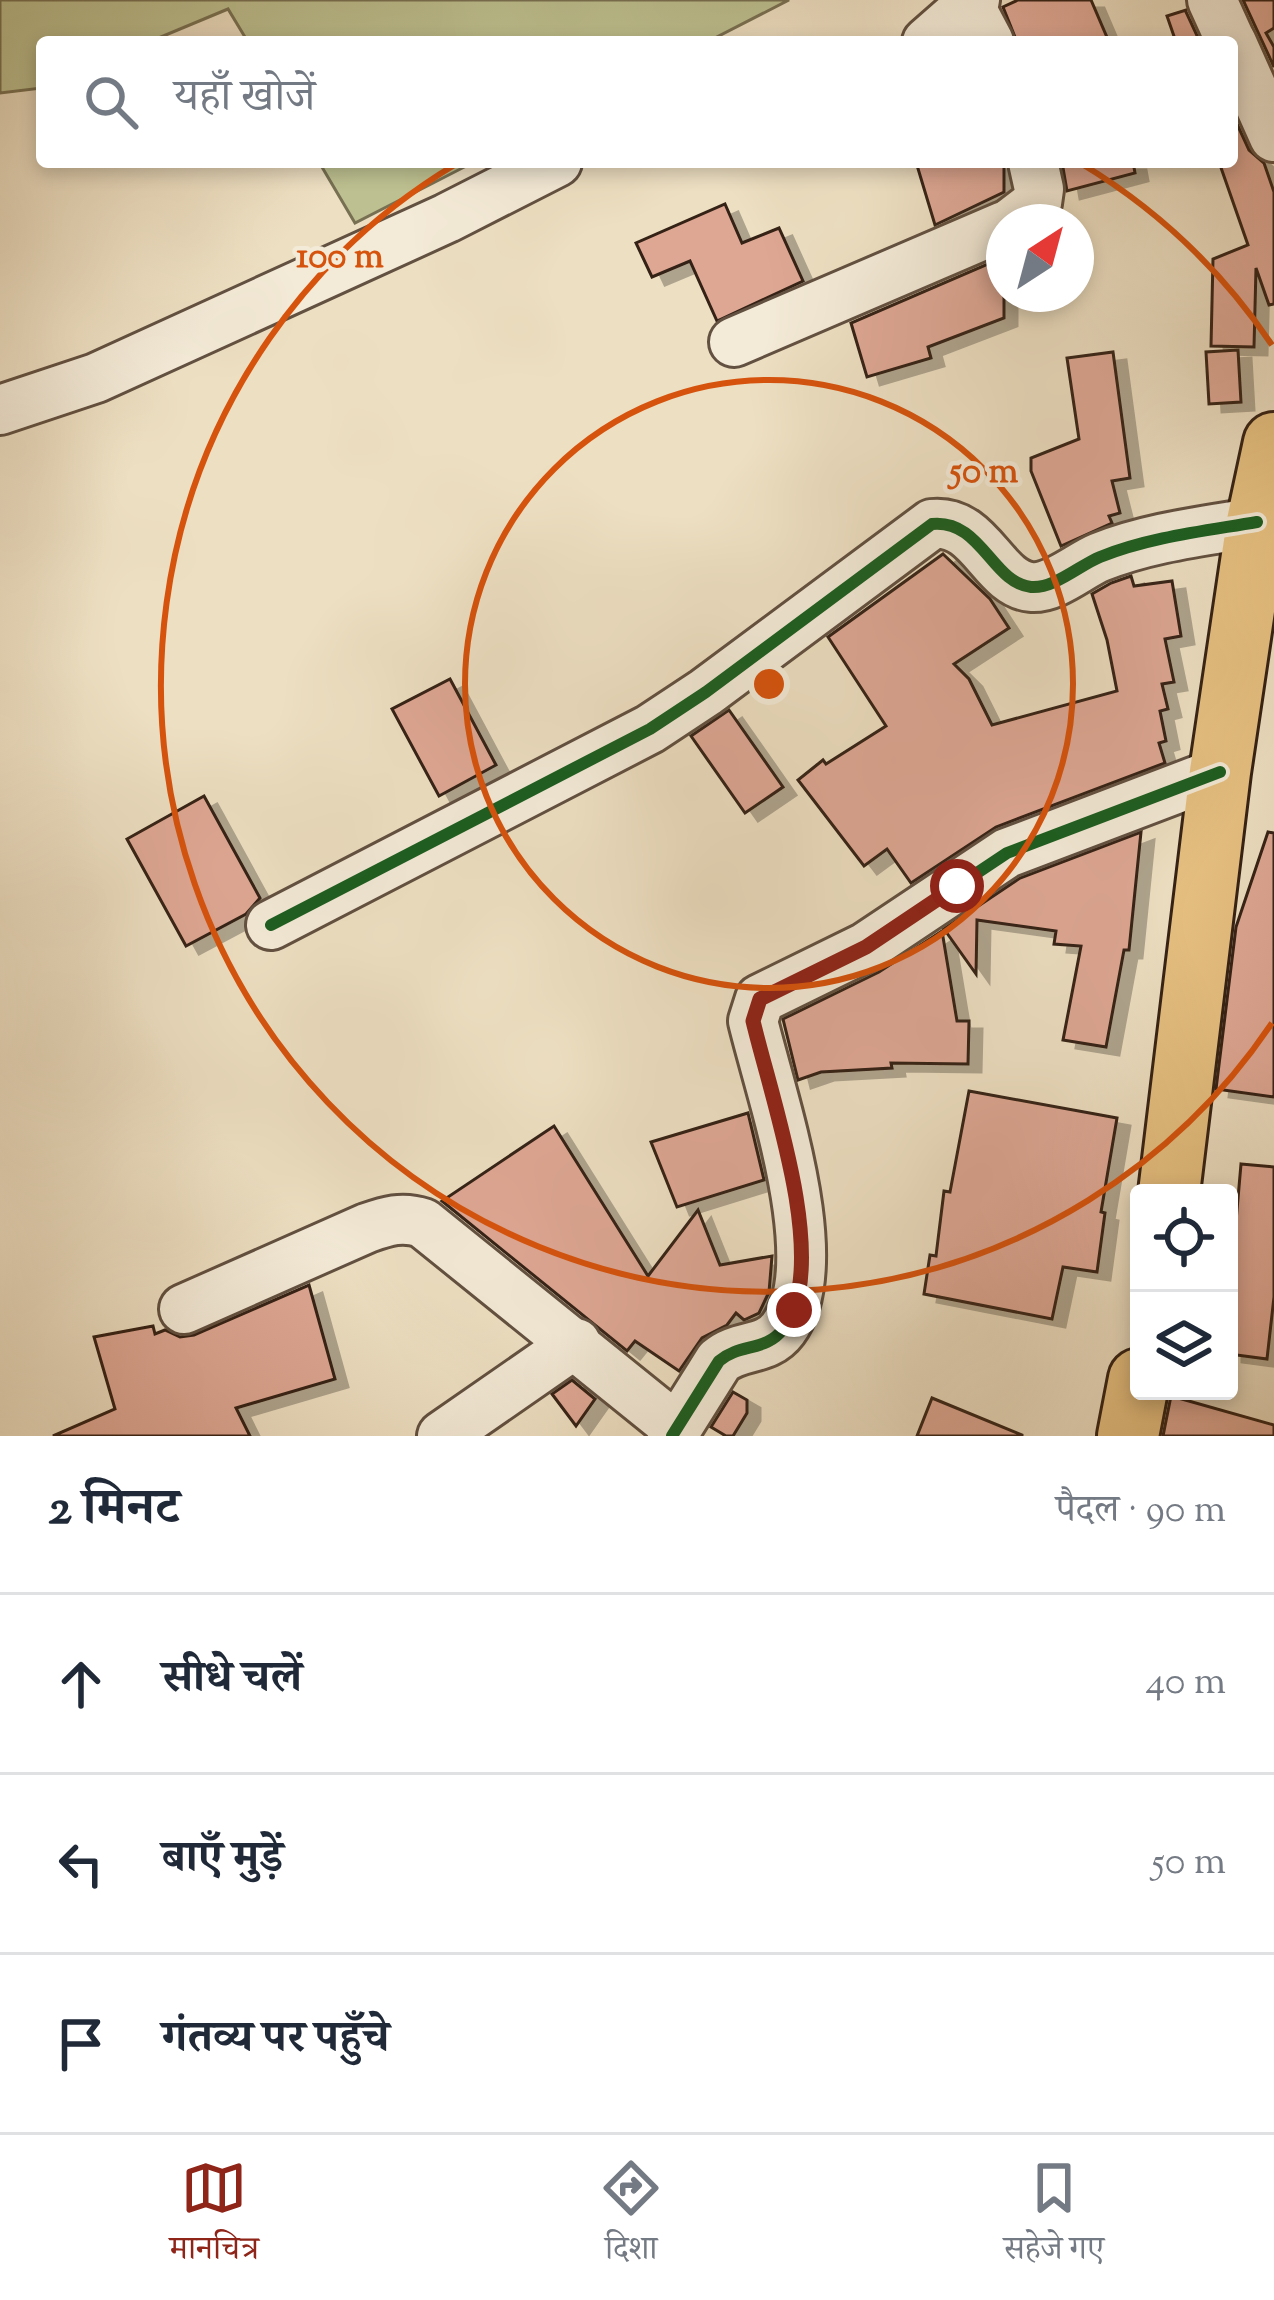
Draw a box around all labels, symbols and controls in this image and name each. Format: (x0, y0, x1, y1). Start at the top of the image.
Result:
search box (36, 36, 1238, 168)
text: यहाँ खोजें (174, 67, 315, 132)
icon: search (78, 69, 144, 135)
north arrow (986, 204, 1094, 312)
text: 100 m (296, 232, 384, 284)
text: 50 m (947, 447, 1019, 499)
centre of rings (748, 663, 790, 705)
route start (930, 859, 984, 913)
map controls (1130, 1184, 1238, 1400)
button: locate (1130, 1184, 1238, 1292)
route end (767, 1283, 821, 1337)
button: layers (1130, 1292, 1238, 1400)
text: 2 मिनट (48, 1474, 179, 1547)
text: पैदल · 90 m (1056, 1484, 1226, 1540)
text: सीधे चलें (162, 1648, 302, 1713)
icon: ahead (48, 1651, 114, 1717)
text: 40 m (1146, 1656, 1226, 1712)
text: बाएँ मुड़ें (162, 1828, 283, 1893)
icon: left (48, 1831, 114, 1897)
text: 50 m (1151, 1836, 1226, 1892)
text: गंतव्य पर पहुँचे (162, 2008, 389, 2073)
icon: arrive (48, 2011, 114, 2077)
tab: मानचित्र (170, 2155, 259, 2280)
tab: दिशा (598, 2155, 664, 2280)
tab: सहेजे गए (1003, 2155, 1104, 2280)

